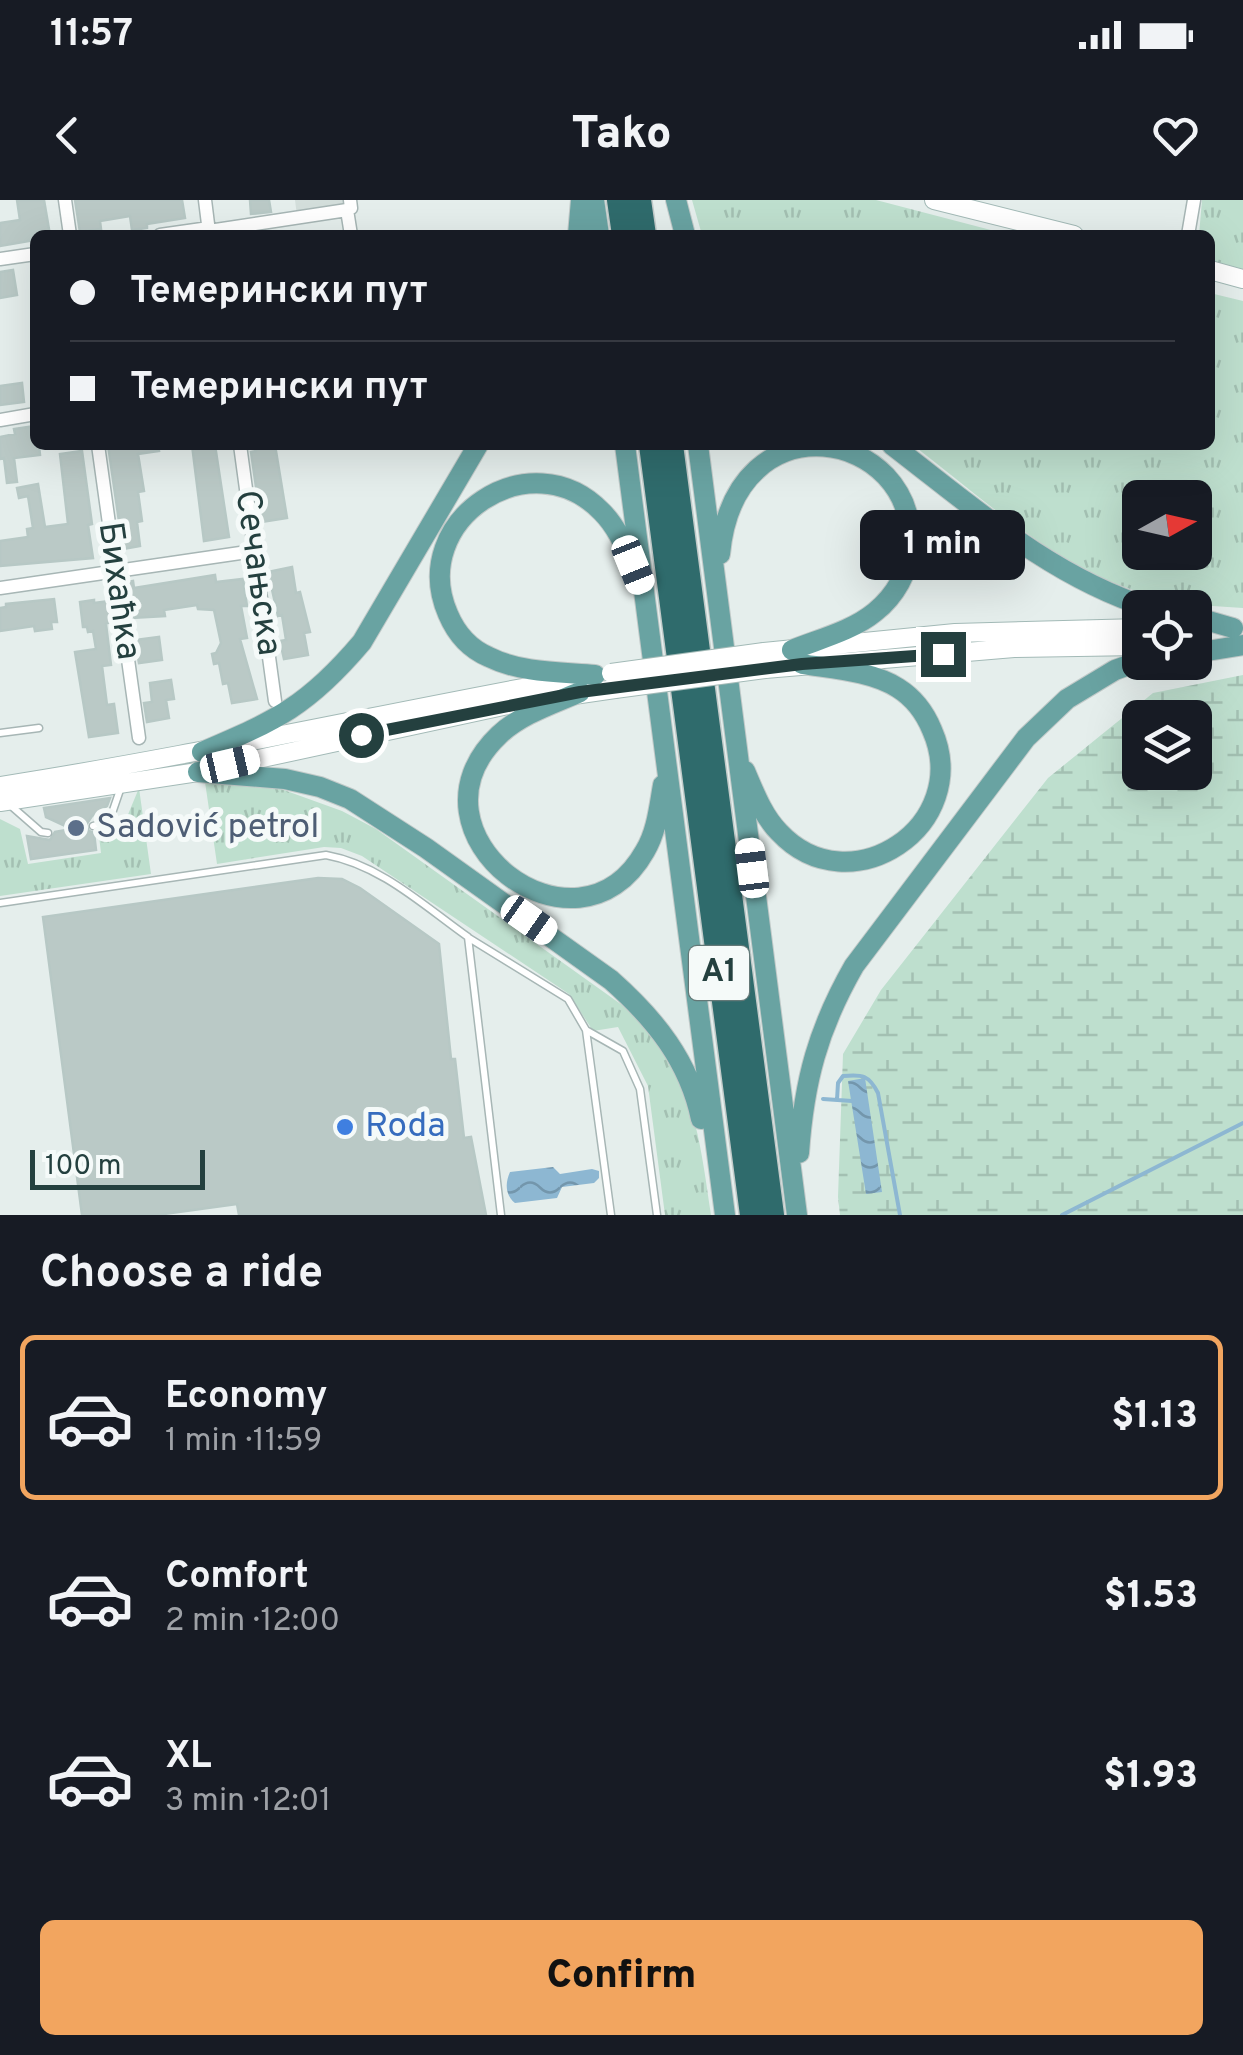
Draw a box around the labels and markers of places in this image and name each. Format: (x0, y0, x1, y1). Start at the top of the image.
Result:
place label: Sadović petrol (96, 806, 320, 850)
marker: Sadović petrol (65, 817, 87, 839)
place label: Roda (365, 1105, 446, 1149)
marker: Roda (334, 1116, 356, 1138)

